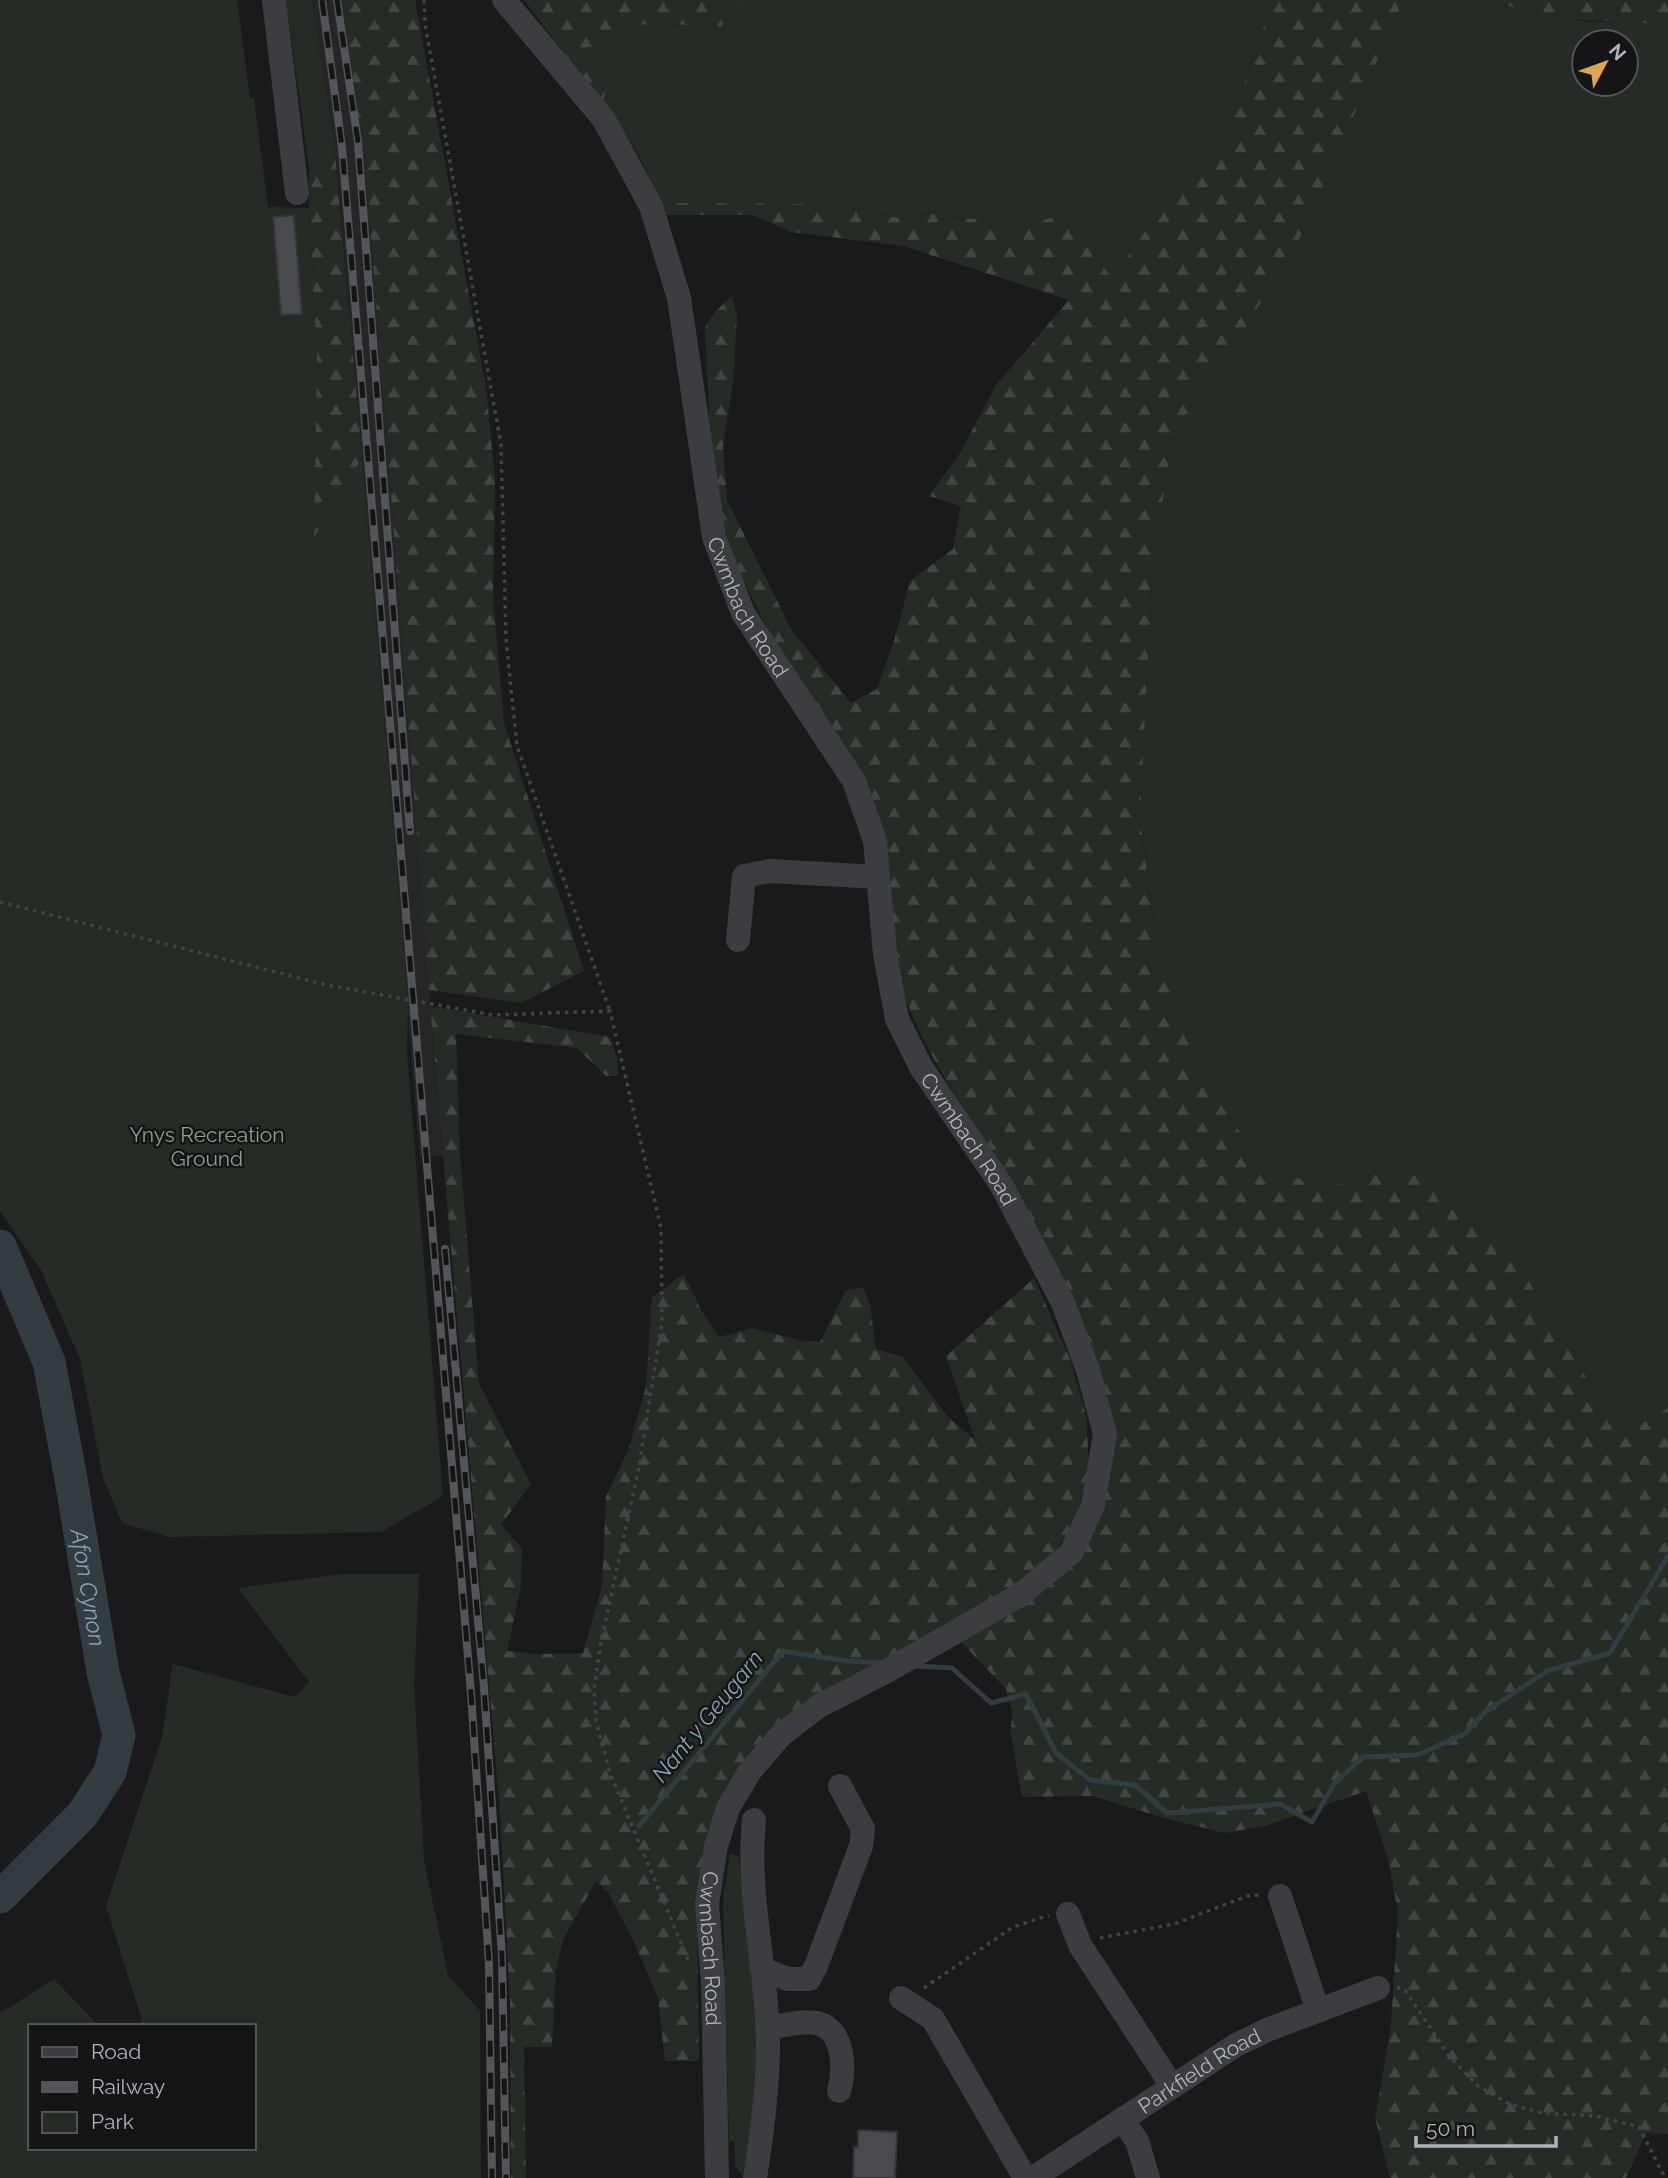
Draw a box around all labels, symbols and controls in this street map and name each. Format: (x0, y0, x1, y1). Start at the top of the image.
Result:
north arrow (1570, 28, 1640, 98)
text: N (1605, 39, 1631, 65)
street label: Cwmbach Road (703, 533, 794, 682)
street label: Cwmbach Road (916, 1068, 1022, 1209)
park label: Ynys Recreation Ground (129, 1122, 285, 1171)
water label: Afon Cynon (66, 1525, 112, 1648)
water label: Nant y Geugarn (646, 1645, 768, 1787)
street label: Cwmbach Road (694, 1870, 726, 2026)
street label: Parkfield Road (1133, 2023, 1264, 2118)
legend (28, 2024, 256, 2150)
text: Road (91, 2039, 141, 2064)
text: Railway (91, 2074, 165, 2099)
scale bar (1416, 2104, 1556, 2148)
text: Park (91, 2109, 134, 2134)
text: 50 m (1426, 2116, 1475, 2141)

